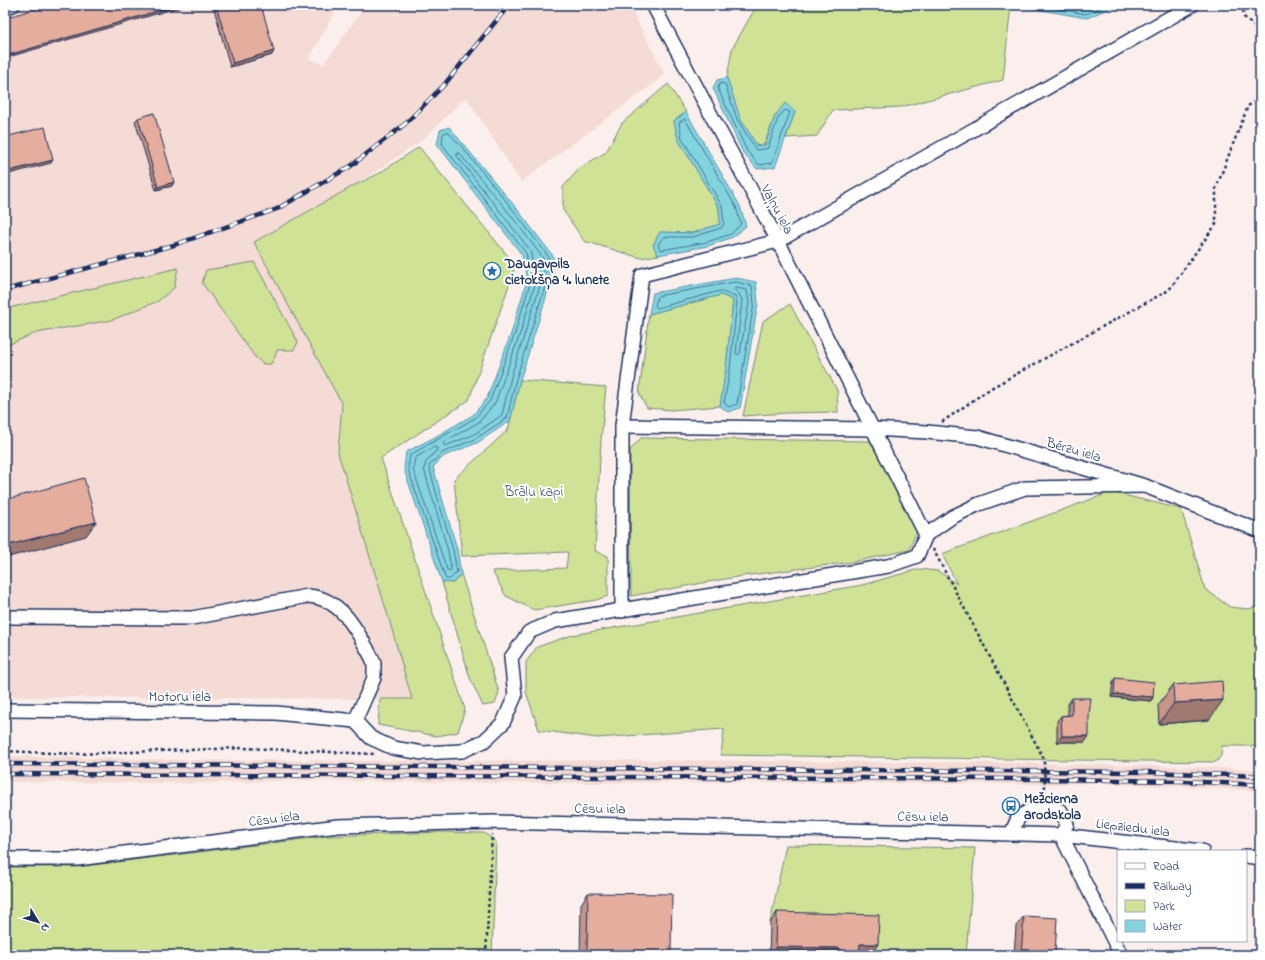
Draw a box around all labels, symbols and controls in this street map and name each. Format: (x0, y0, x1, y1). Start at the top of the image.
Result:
street label: Vaļņu iela (754, 180, 799, 238)
place label: Daugavpils cietokšņa 4. lunete (504, 254, 610, 291)
place icon: Daugavpils cietokšņa 4. lunete (482, 261, 502, 281)
street label: Bērzu iela (1043, 432, 1103, 468)
park label: Brāļu kapi (504, 482, 563, 503)
street label: Motoru iela (149, 687, 211, 708)
place label: Mežciema arodskola (1024, 789, 1082, 826)
bus stop icon: Mežciema arodskola (1001, 796, 1021, 816)
street label: Cēsu iela (574, 799, 626, 820)
street label: Cēsu iela (247, 806, 301, 833)
street label: Cēsu iela (897, 807, 949, 828)
street label: Liepziedu iela (1095, 814, 1171, 843)
legend (1117, 850, 1247, 942)
text: Road (1153, 858, 1179, 876)
text: Railway (1153, 878, 1192, 897)
text: Park (1153, 898, 1175, 916)
north arrow (18, 902, 58, 942)
text: Water (1153, 918, 1182, 936)
text: N (36, 920, 54, 935)

